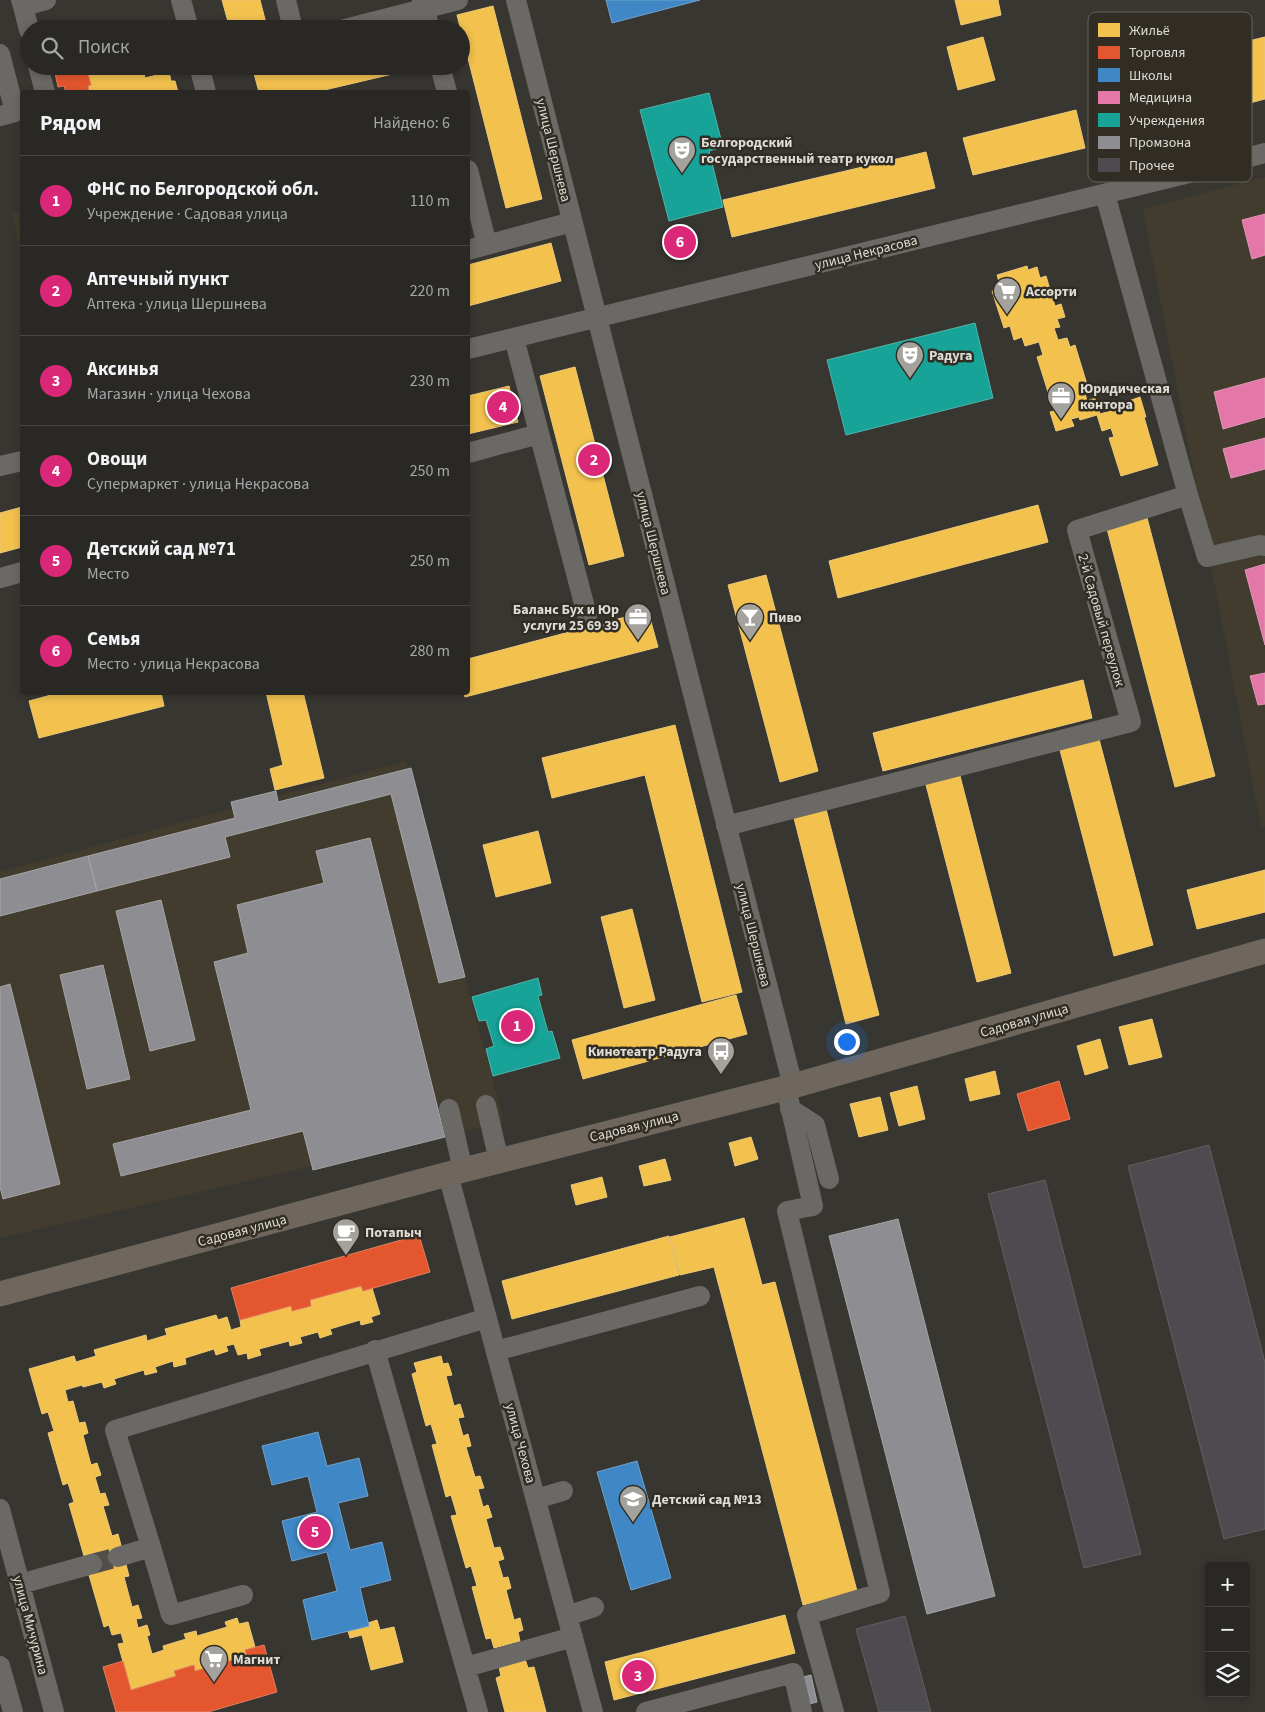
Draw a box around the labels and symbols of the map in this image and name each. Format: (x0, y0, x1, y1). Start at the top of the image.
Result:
legend (1088, 12, 1252, 182)
text: Жильё (1129, 21, 1170, 41)
text: Торговля (1129, 43, 1185, 63)
text: Школы (1129, 66, 1172, 86)
text: Медицина (1129, 88, 1192, 108)
street label: улица Шершнева (531, 96, 576, 204)
text: Учреждения (1129, 111, 1205, 131)
place label: Белгородский государственный театр кукол (701, 133, 894, 169)
text: Промзона (1129, 133, 1191, 153)
theatre icon: Белгородский государственный театр кукол (667, 135, 697, 174)
text: Прочее (1129, 156, 1174, 176)
pin: 6 (664, 223, 696, 261)
street label: улица Некрасова (813, 231, 920, 275)
supermarket icon: Ассорти (992, 276, 1022, 315)
place label: Ассорти (1025, 282, 1077, 302)
theatre icon: Радуга (895, 340, 925, 379)
place label: Радуга (929, 346, 973, 366)
place label: Юридическая контора (1080, 379, 1170, 415)
office icon: Юридическая контора (1046, 381, 1076, 420)
pin: 4 (487, 388, 519, 426)
pin: 2 (578, 441, 610, 479)
street label: улица Шершнева (631, 489, 676, 597)
street label: 2-й Садовый переулок (1073, 552, 1130, 689)
place label: Баланс Бух и Юр услуги 25 69 39 (513, 600, 619, 636)
office icon: Баланс Бух и Юр услуги 25 69 39 (623, 602, 653, 641)
bar icon: Пиво (735, 602, 765, 641)
place label: Пиво (769, 608, 802, 628)
street label: улица Шершнева (731, 881, 776, 989)
street label: Садовая улица (978, 999, 1071, 1043)
pin: 1 (501, 1007, 533, 1045)
your location (834, 1029, 860, 1055)
bus stop icon: Кинотеатр Радуга (706, 1036, 736, 1075)
place label: Кинотеатр Радуга (588, 1042, 702, 1062)
street label: Садовая улица (588, 1106, 681, 1148)
street label: Садовая улица (196, 1210, 289, 1252)
cafe icon: Потапыч (331, 1217, 361, 1256)
place label: Потапыч (365, 1223, 422, 1243)
street label: улица Чехова (500, 1401, 540, 1486)
school or university icon: Детский сад №13 (618, 1484, 648, 1523)
place label: Детский сад №13 (652, 1490, 762, 1510)
pin: 5 (299, 1513, 331, 1551)
street label: улица Мичурина (7, 1573, 53, 1677)
supermarket icon: Магнит (199, 1644, 229, 1683)
place label: Магнит (233, 1650, 280, 1670)
pin: 3 (622, 1657, 654, 1695)

